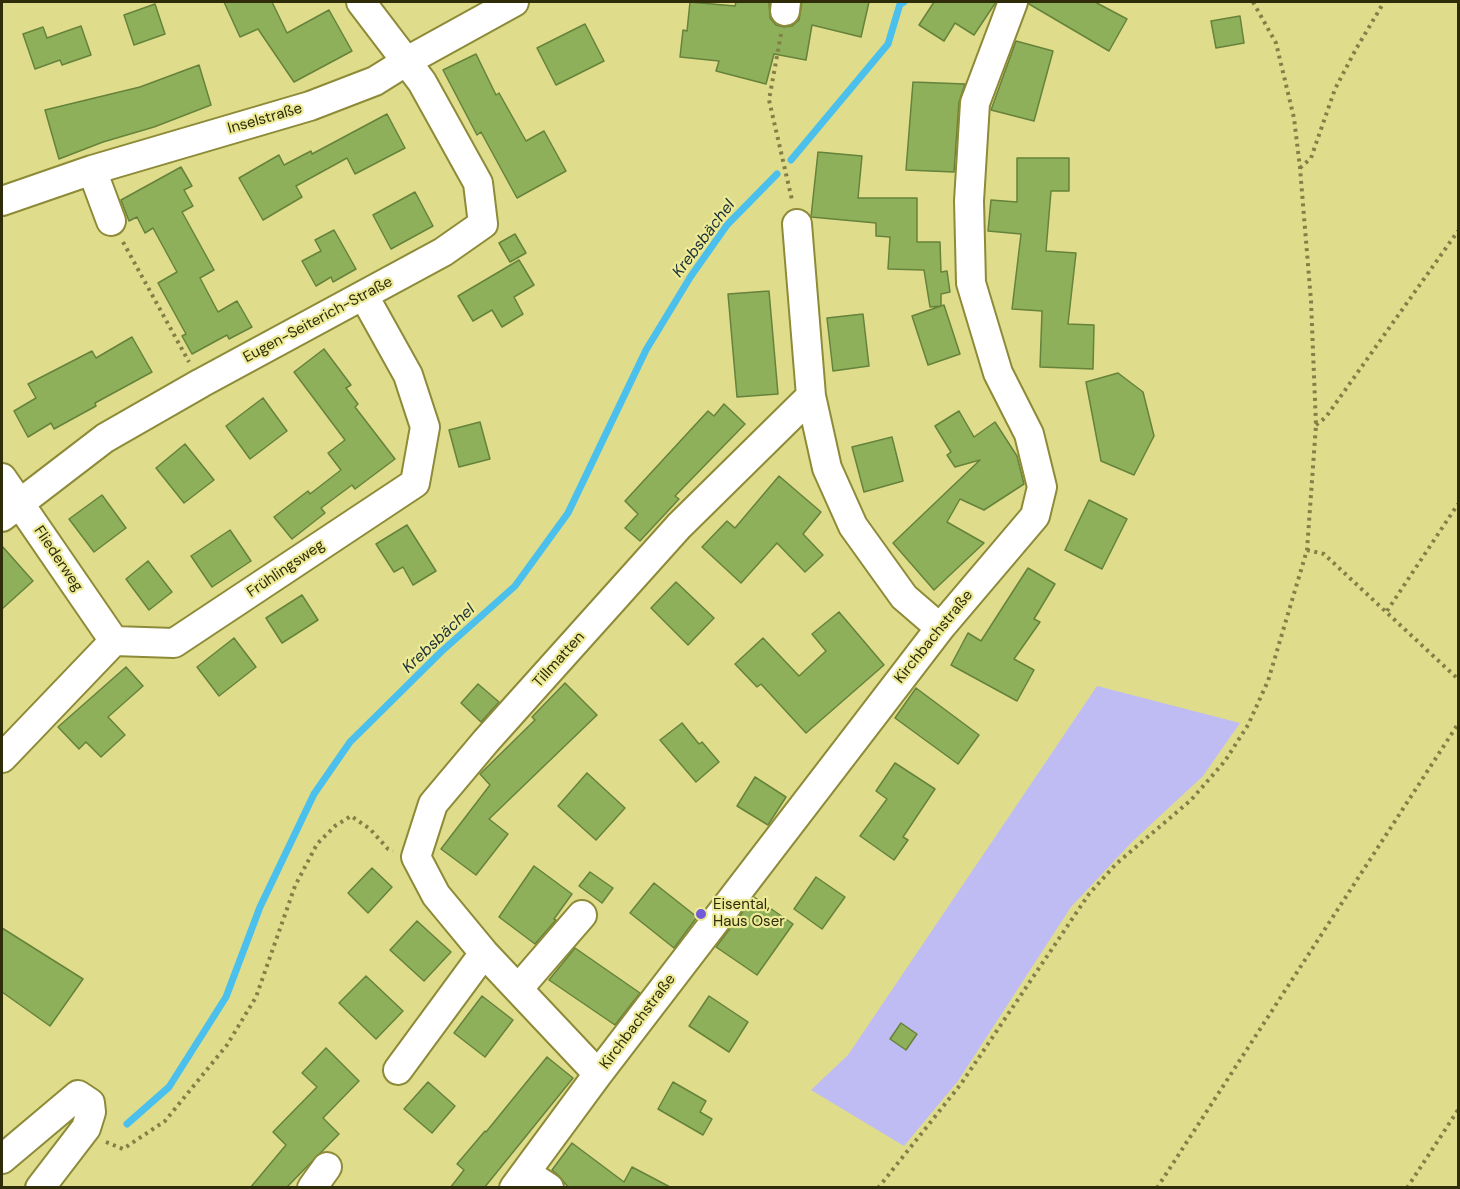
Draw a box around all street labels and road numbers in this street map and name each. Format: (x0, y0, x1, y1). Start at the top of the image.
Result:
street label: Inselstraße (226, 100, 304, 138)
street label: Eugen-Seiterich-Straße (240, 273, 396, 367)
street label: Fliederweg (30, 523, 86, 595)
street label: Frühlingsweg (244, 536, 328, 602)
street label: Kirchbachstraße (891, 587, 977, 687)
street label: Tillmatten (529, 628, 589, 692)
street label: Kirchbachstraße (596, 971, 680, 1073)

